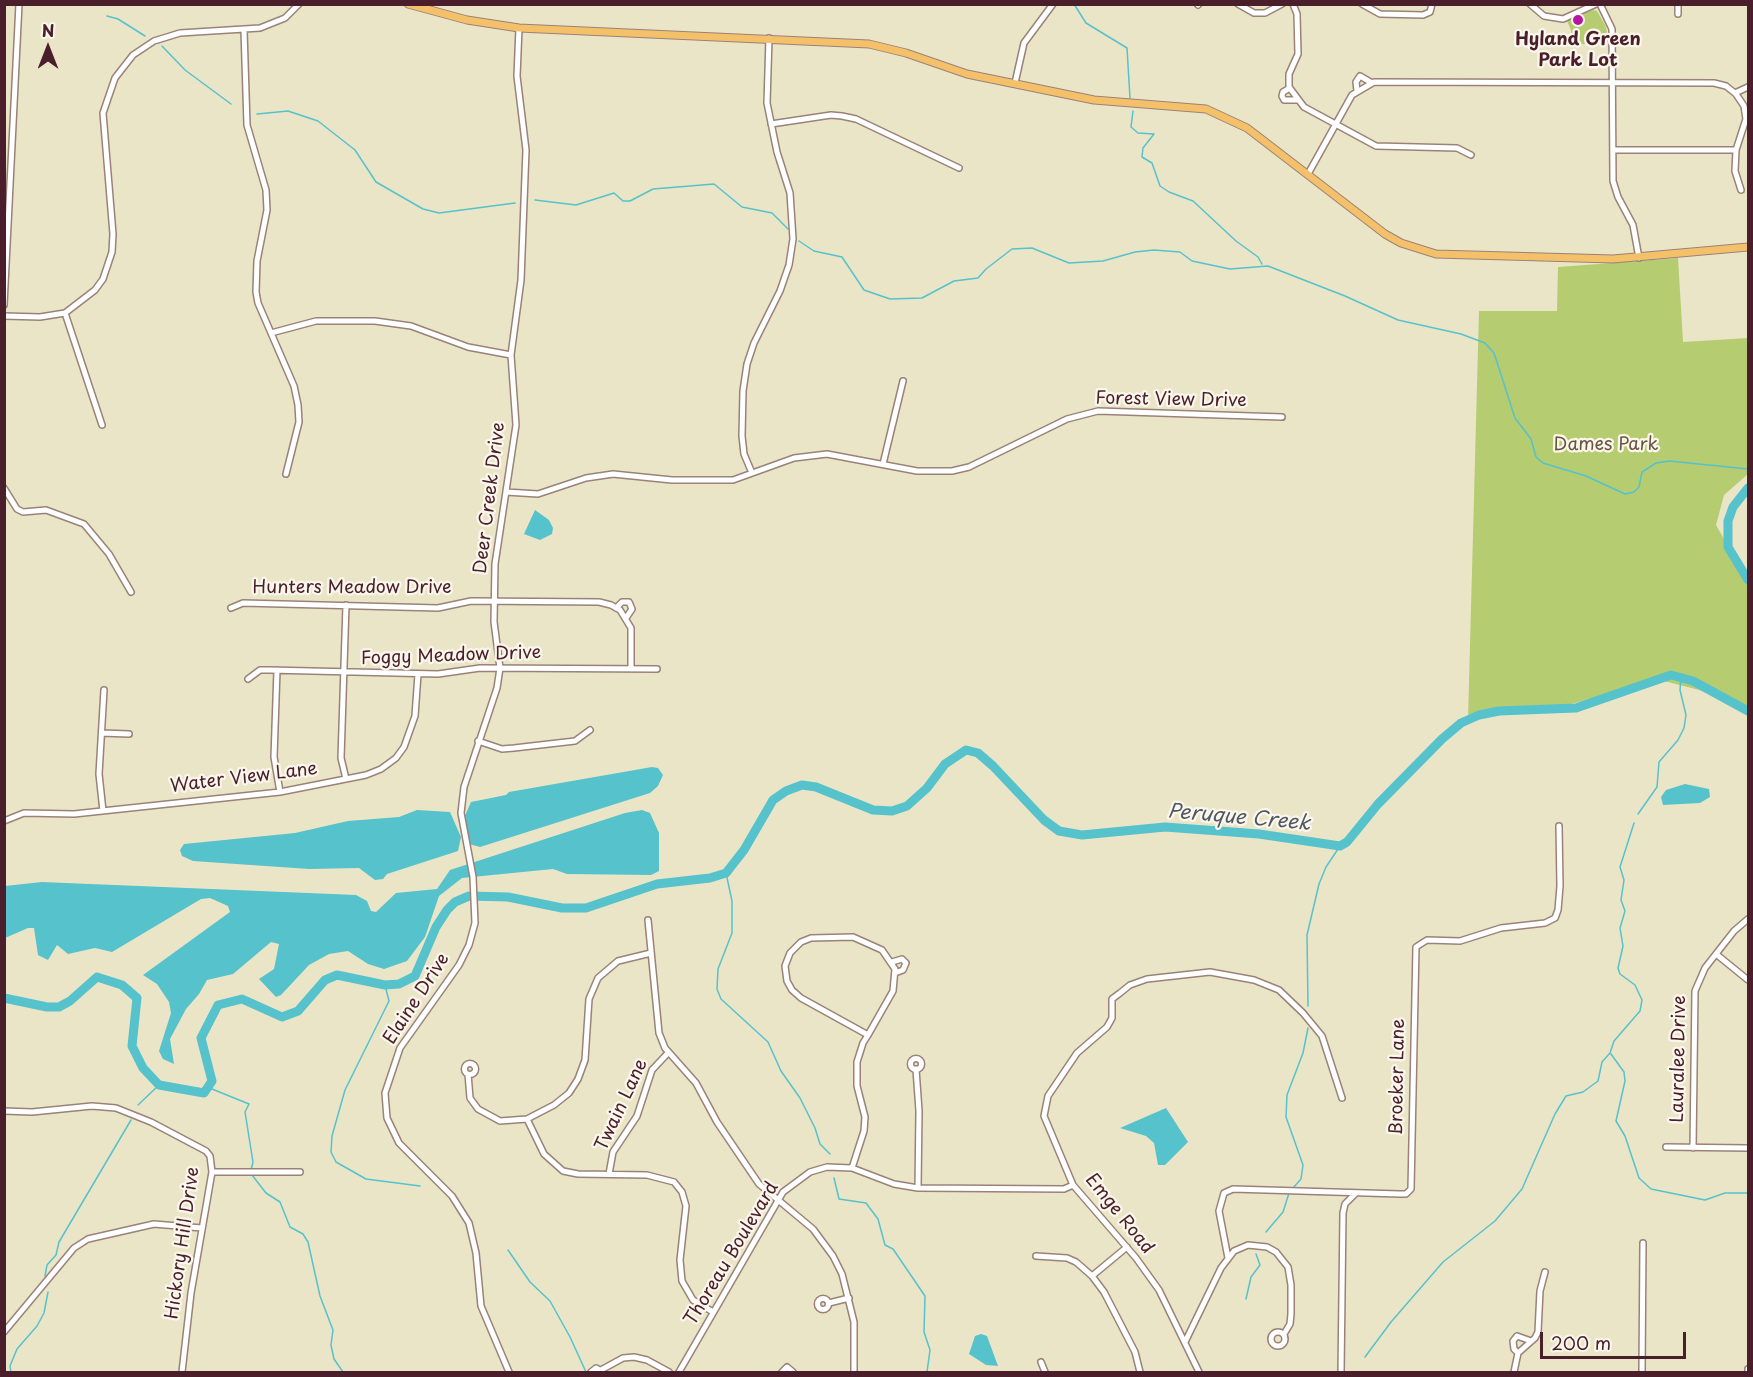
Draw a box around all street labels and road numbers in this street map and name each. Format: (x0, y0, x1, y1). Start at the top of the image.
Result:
street label: Forest View Drive (1095, 388, 1247, 412)
street label: Deer Creek Drive (470, 421, 510, 575)
street label: Hunters Meadow Drive (253, 577, 451, 599)
street label: Foggy Meadow Drive (361, 642, 541, 670)
street label: Water View Lane (169, 758, 319, 798)
street label: Elaine Drive (380, 949, 454, 1049)
street label: Lauralee Drive (1667, 995, 1691, 1123)
street label: Broeker Lane (1386, 1018, 1410, 1136)
street label: Twain Lane (591, 1056, 653, 1154)
street label: Hickory Hill Drive (162, 1166, 204, 1320)
street label: Emge Road (1080, 1170, 1158, 1258)
street label: Thoreau Boulevard (681, 1178, 783, 1330)

